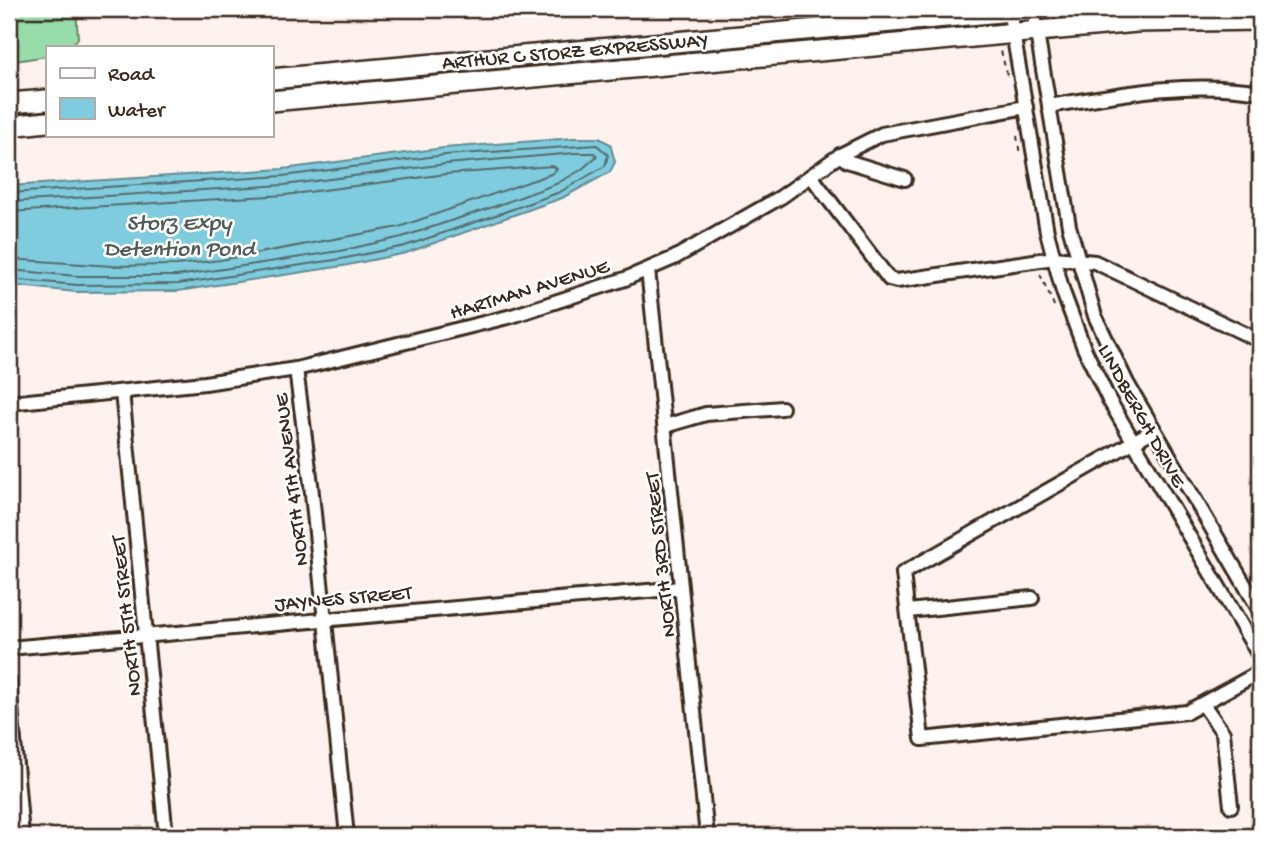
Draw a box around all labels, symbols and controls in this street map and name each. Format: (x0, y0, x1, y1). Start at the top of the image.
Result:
street label: ARTHUR C STORZ EXPRESSWAY (441, 29, 710, 78)
legend (46, 46, 273, 136)
text: Road (108, 64, 156, 89)
text: Water (108, 100, 166, 125)
water label: Storz Expy Detention Pond (104, 211, 257, 264)
street label: HARTMAN AVENUE (447, 255, 614, 327)
street label: LINDBERGH DRIVE (1090, 341, 1190, 493)
street label: NORTH 4TH AVENUE (270, 391, 316, 567)
street label: NORTH 3RD STREET (641, 470, 684, 639)
street label: NORTH 5TH STREET (108, 533, 149, 697)
street label: JAYNES STREET (274, 582, 414, 619)

